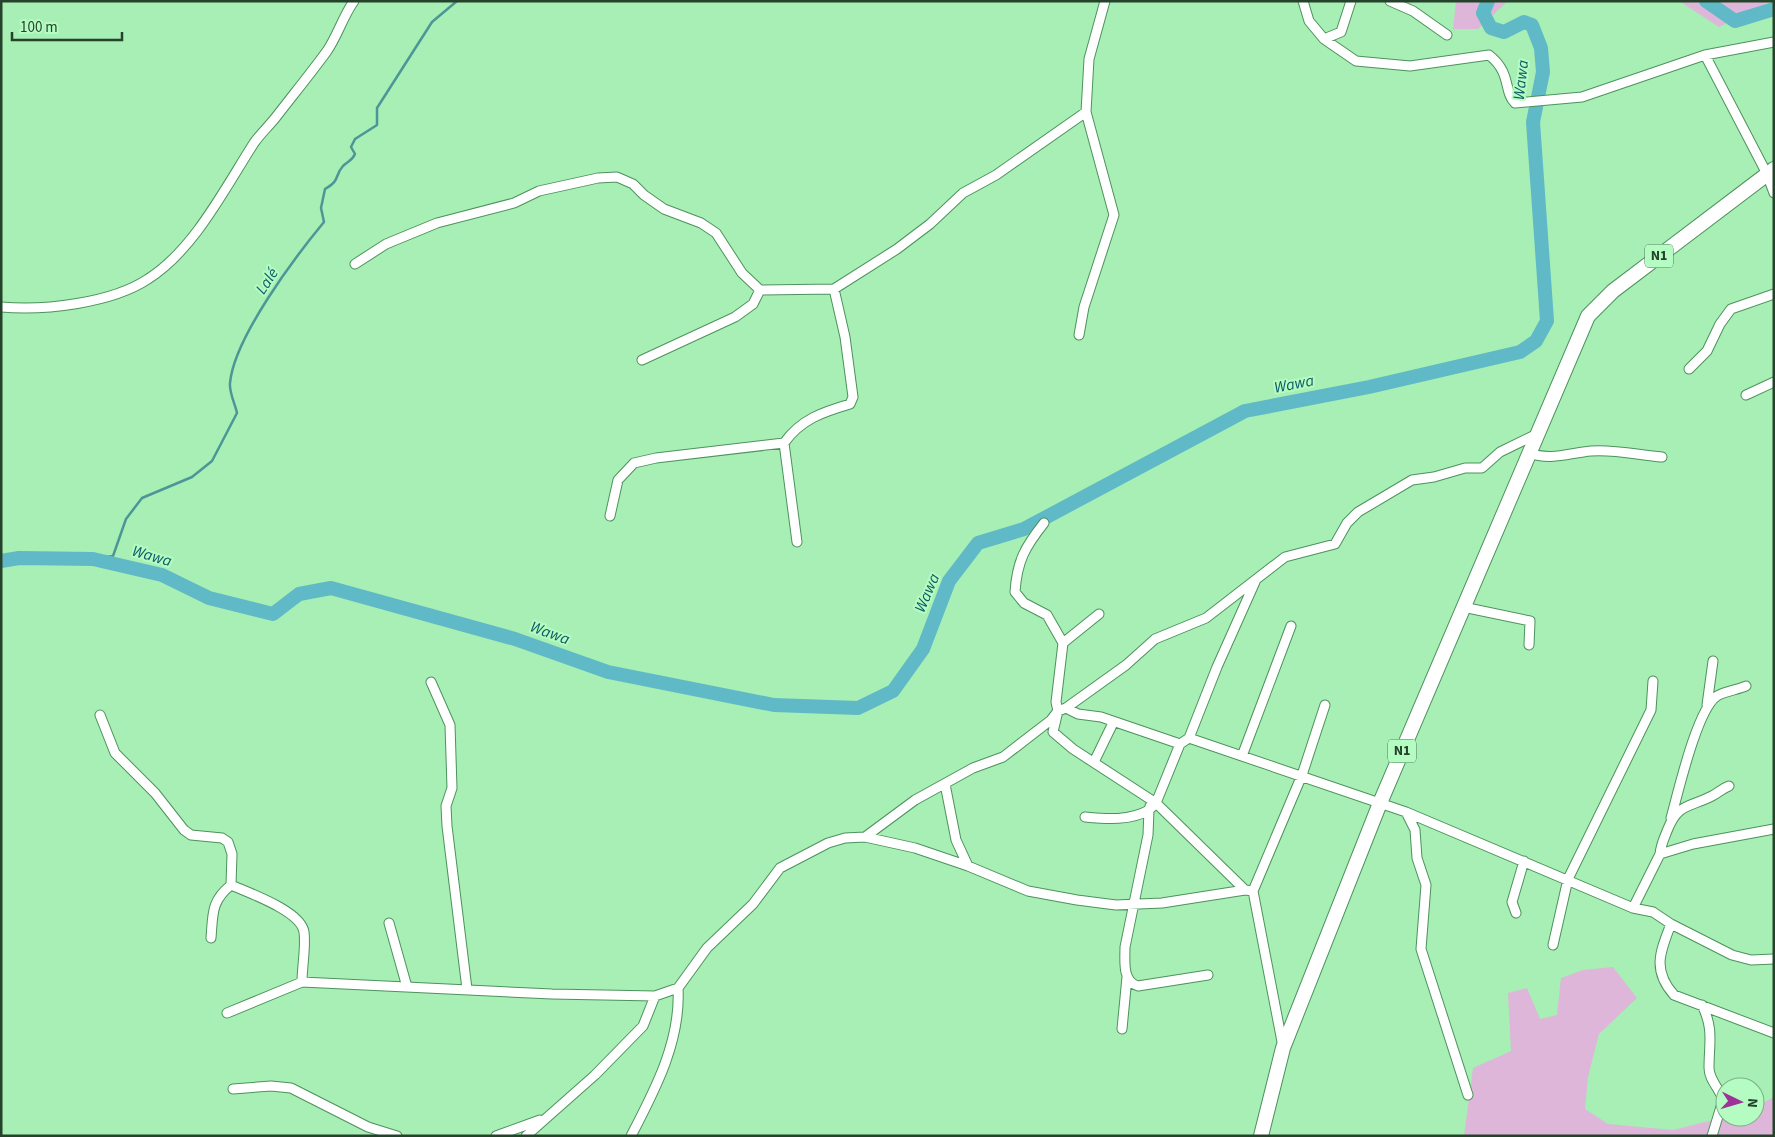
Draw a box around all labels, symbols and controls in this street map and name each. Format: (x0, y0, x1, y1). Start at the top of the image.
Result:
scale bar (12, 10, 122, 42)
text: 100 m (20, 17, 58, 38)
water label: Wawa (1508, 58, 1534, 101)
road number: N1 (1645, 245, 1673, 268)
water label: Lalé (250, 263, 284, 298)
water label: Wawa (1272, 369, 1316, 399)
water label: Wawa (130, 540, 175, 572)
water label: Wawa (909, 570, 945, 616)
water label: Wawa (527, 616, 573, 650)
road number: N1 (1388, 739, 1416, 762)
north arrow (1715, 1077, 1765, 1127)
text: N (1742, 1098, 1762, 1109)

